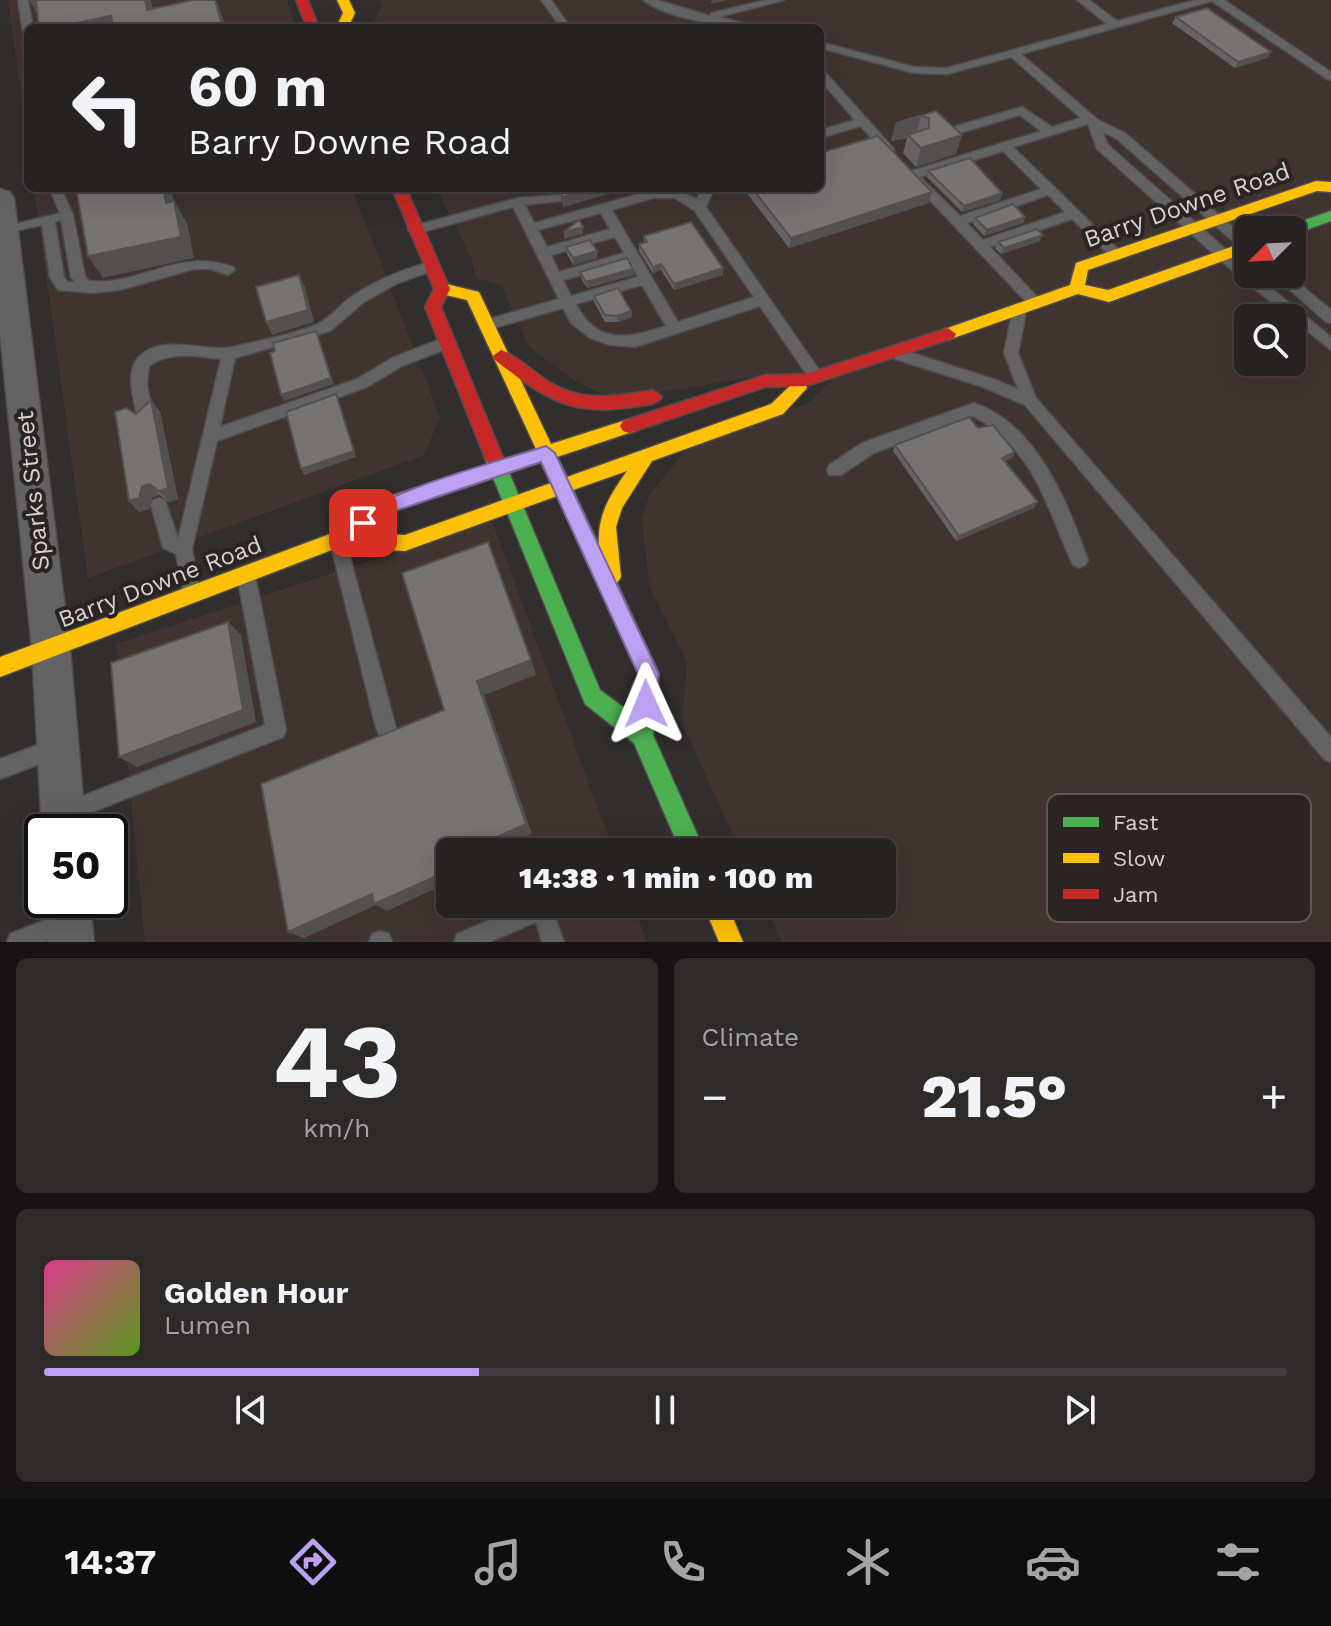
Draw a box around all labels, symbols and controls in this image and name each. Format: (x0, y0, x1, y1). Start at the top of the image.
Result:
text: 60 m (188, 54, 327, 120)
icon: left (56, 56, 160, 160)
text: Barry Downe Road (188, 121, 512, 163)
street label: Barry Downe Road (1080, 157, 1294, 253)
north arrow (1234, 216, 1306, 288)
map controls (1234, 216, 1306, 376)
button: search (1234, 304, 1306, 376)
street label: Sparks Street (11, 410, 55, 572)
pin (329, 489, 397, 557)
icon: arrive (341, 501, 385, 545)
street label: Barry Downe Road (54, 530, 266, 634)
position arrow (604, 662, 688, 746)
legend (1047, 794, 1311, 922)
text: Fast (1113, 810, 1159, 835)
speed limit sign: 50 (24, 814, 128, 918)
text: Slow (1113, 846, 1165, 871)
text: 14:38 · 1 min · 100 m (519, 860, 813, 895)
text: Jam (1113, 882, 1158, 907)
text: 43 (272, 1000, 401, 1122)
text: Climate (702, 1022, 799, 1052)
text: 21.5° (921, 1061, 1067, 1132)
text: − (702, 1071, 728, 1123)
text: + (1260, 1071, 1287, 1123)
text: km/h (303, 1113, 370, 1143)
text: Golden Hour (164, 1275, 348, 1310)
text: Lumen (164, 1310, 251, 1340)
icon: previous (229, 1388, 273, 1432)
icon: pause (643, 1388, 687, 1432)
icon: next (1058, 1388, 1102, 1432)
icon: directions (285, 1534, 341, 1590)
icon: music (470, 1534, 526, 1590)
icon: phone (655, 1534, 711, 1590)
icon: climate (840, 1534, 896, 1590)
icon: car (1025, 1534, 1081, 1590)
icon: filters (1210, 1534, 1266, 1590)
text: 14:37 (65, 1541, 156, 1583)

